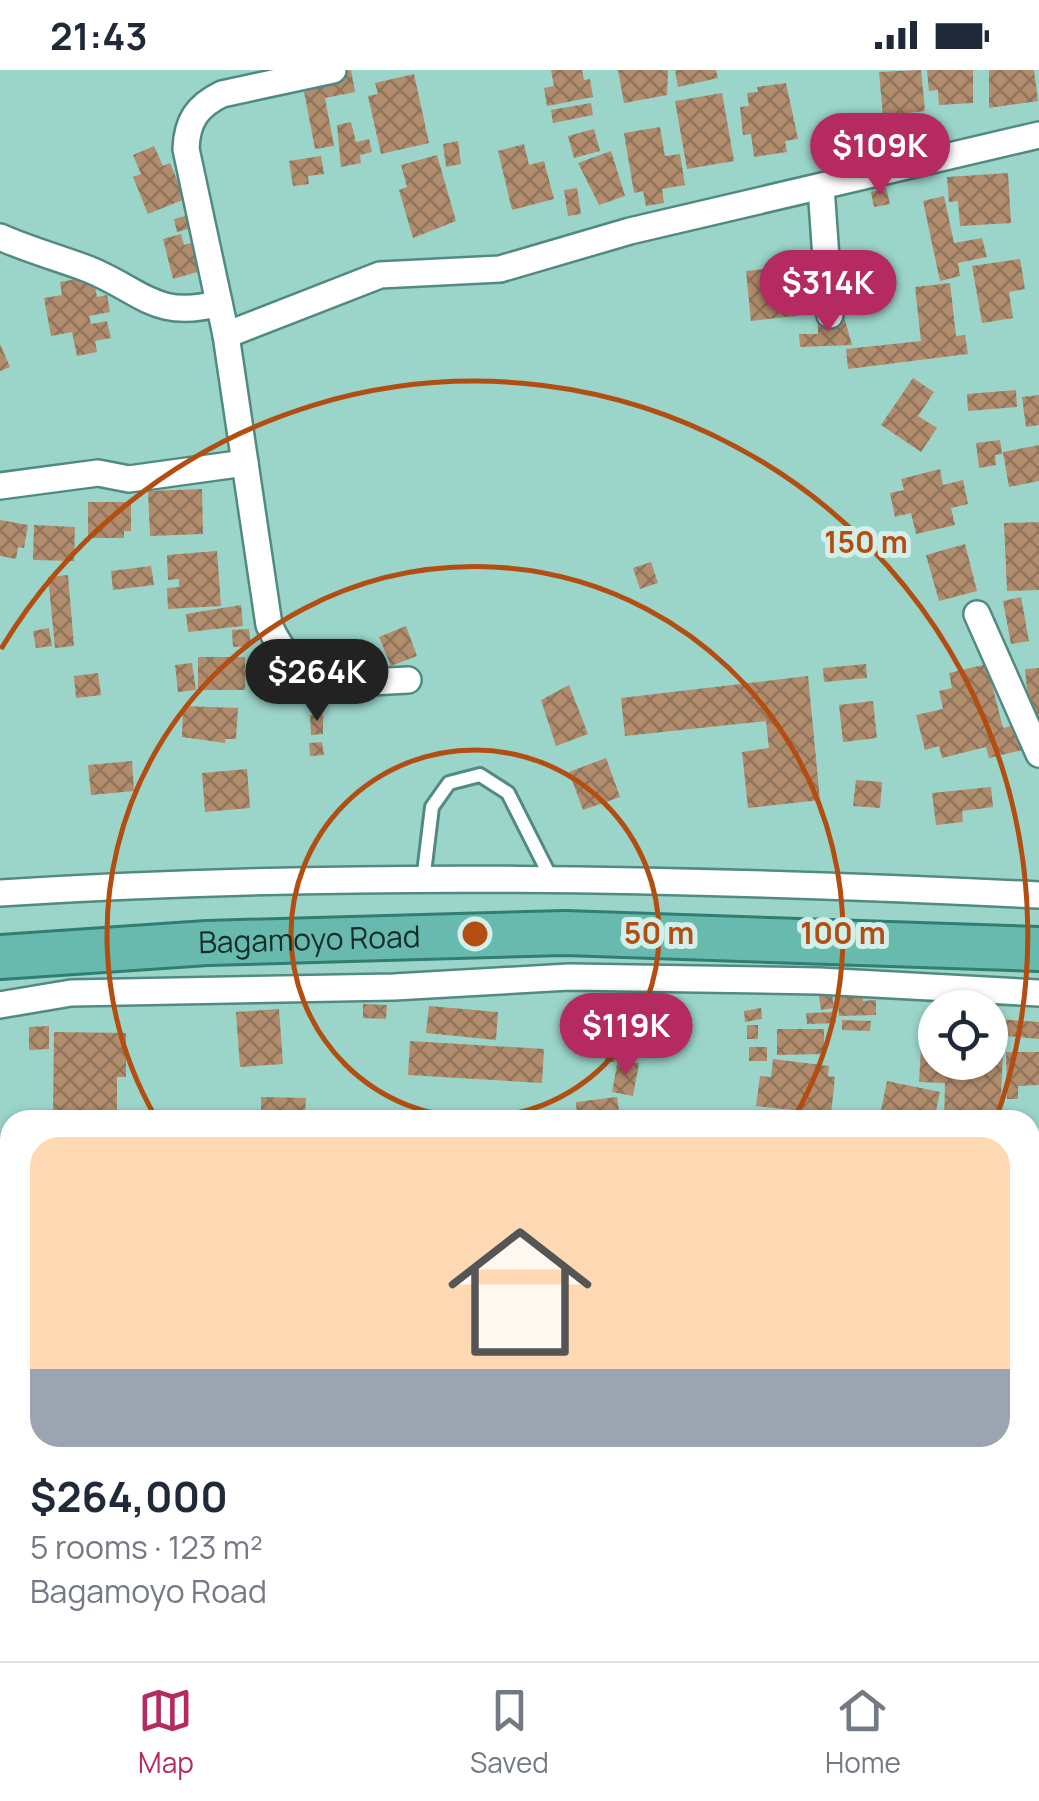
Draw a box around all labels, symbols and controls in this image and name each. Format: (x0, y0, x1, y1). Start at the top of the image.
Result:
text: 21:43 (50, 9, 148, 61)
pin: $109K (810, 113, 950, 198)
text: $109K (832, 123, 928, 167)
pin: $314K (758, 250, 898, 335)
text: $314K (782, 260, 874, 304)
text: 150 m (824, 521, 908, 562)
pin: $264K (247, 639, 387, 724)
text: $264K (267, 649, 367, 693)
text: 50 m (624, 912, 694, 953)
text: 100 m (800, 912, 886, 953)
street label: Bagamoyo Road (198, 915, 421, 962)
centre of rings (457, 916, 493, 952)
map controls (918, 990, 1008, 1080)
button: locate (918, 990, 1008, 1080)
pin: $119K (556, 993, 696, 1078)
text: $119K (582, 1003, 670, 1047)
icon: home (430, 1202, 610, 1382)
text: $264,000 (30, 1467, 228, 1525)
text: 5 rooms · 123 m² (30, 1525, 263, 1569)
text: Bagamoyo Road (30, 1569, 267, 1613)
tab: Map (138, 1683, 194, 1781)
tab: Saved (470, 1683, 549, 1781)
tab: Home (825, 1683, 901, 1781)

